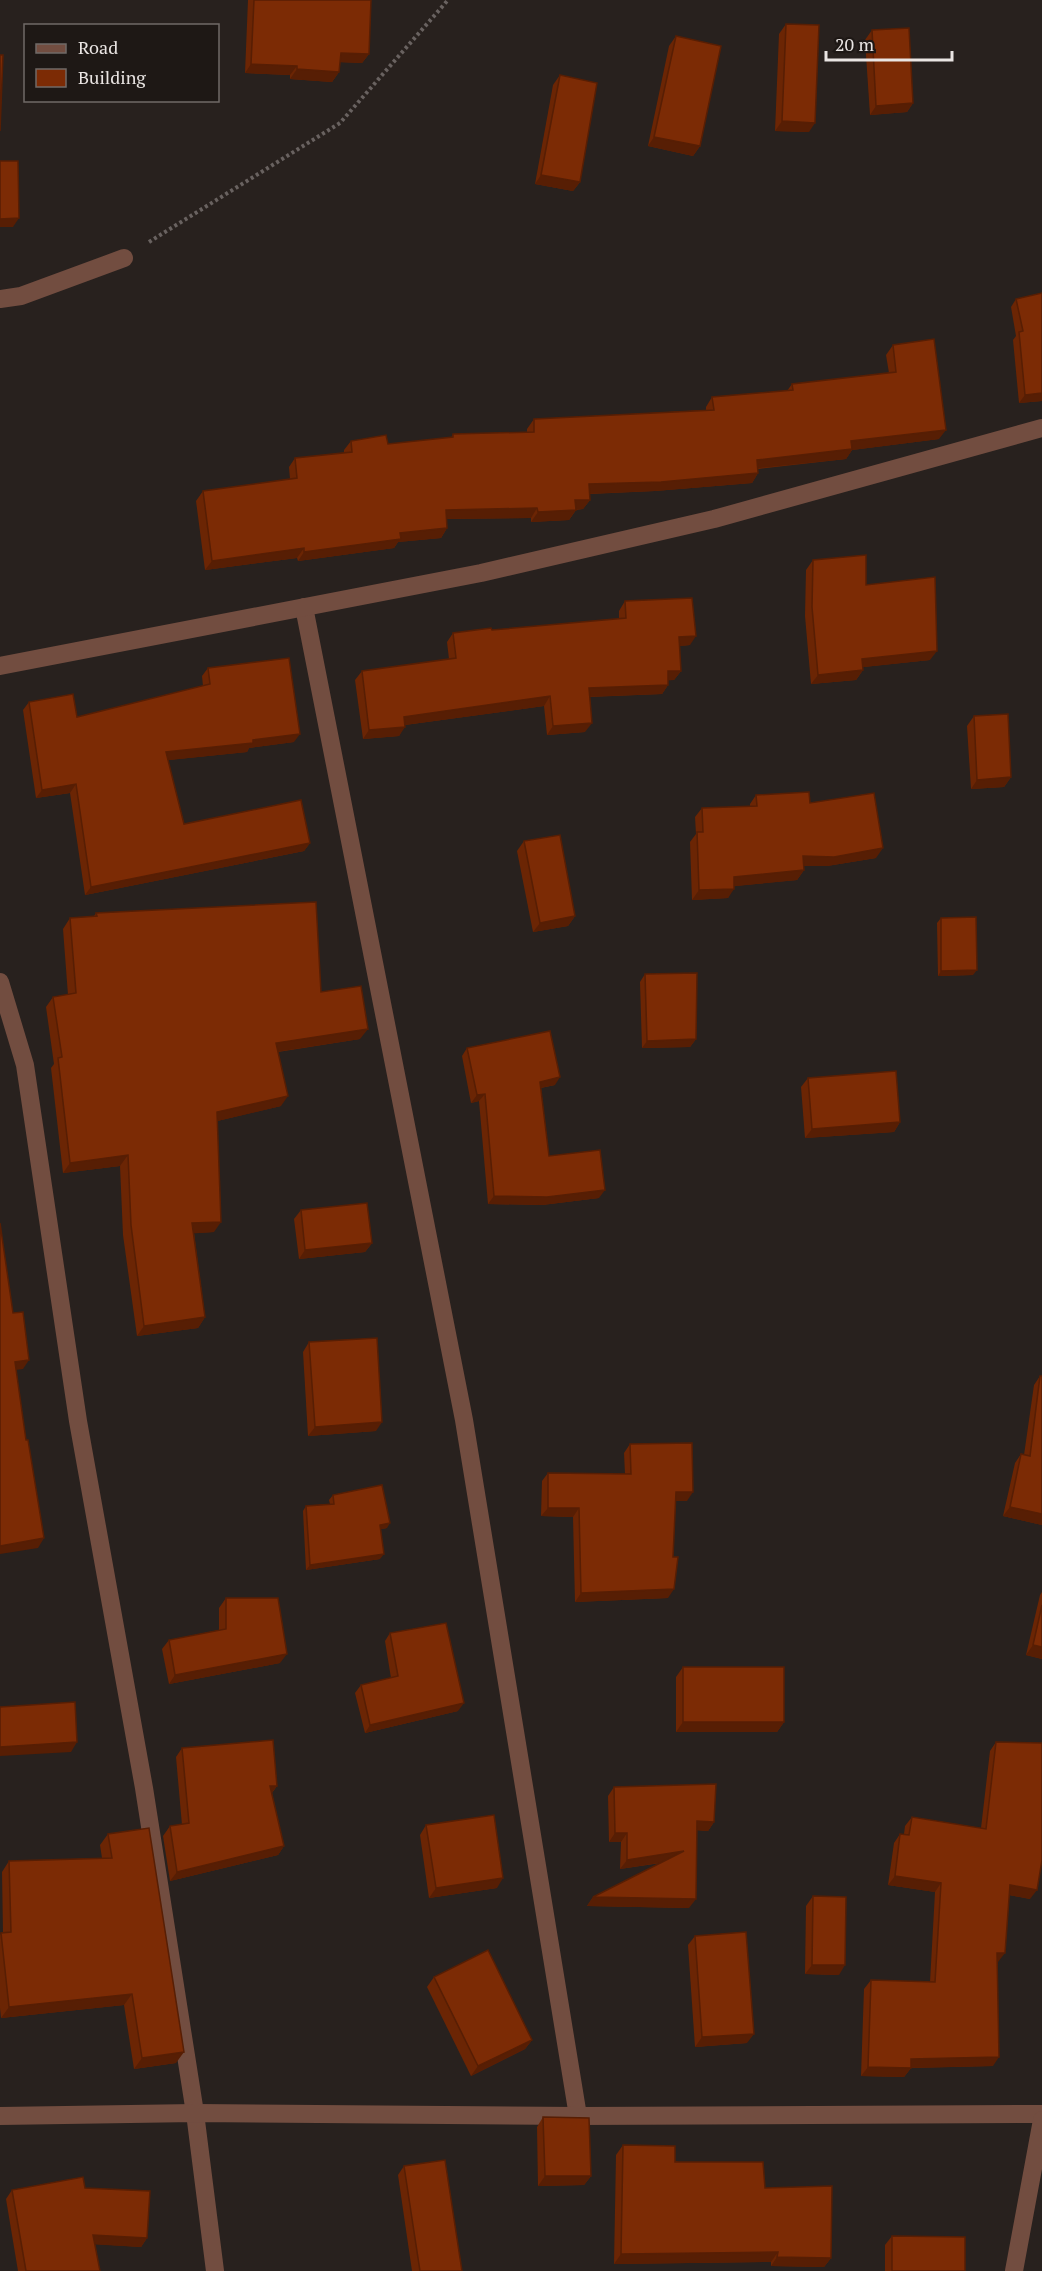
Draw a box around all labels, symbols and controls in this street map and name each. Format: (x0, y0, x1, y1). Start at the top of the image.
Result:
legend (24, 24, 219, 102)
scale bar (826, 24, 952, 62)
text: 20 m (835, 32, 875, 56)
text: Road (78, 35, 118, 59)
text: Building (78, 65, 146, 89)

